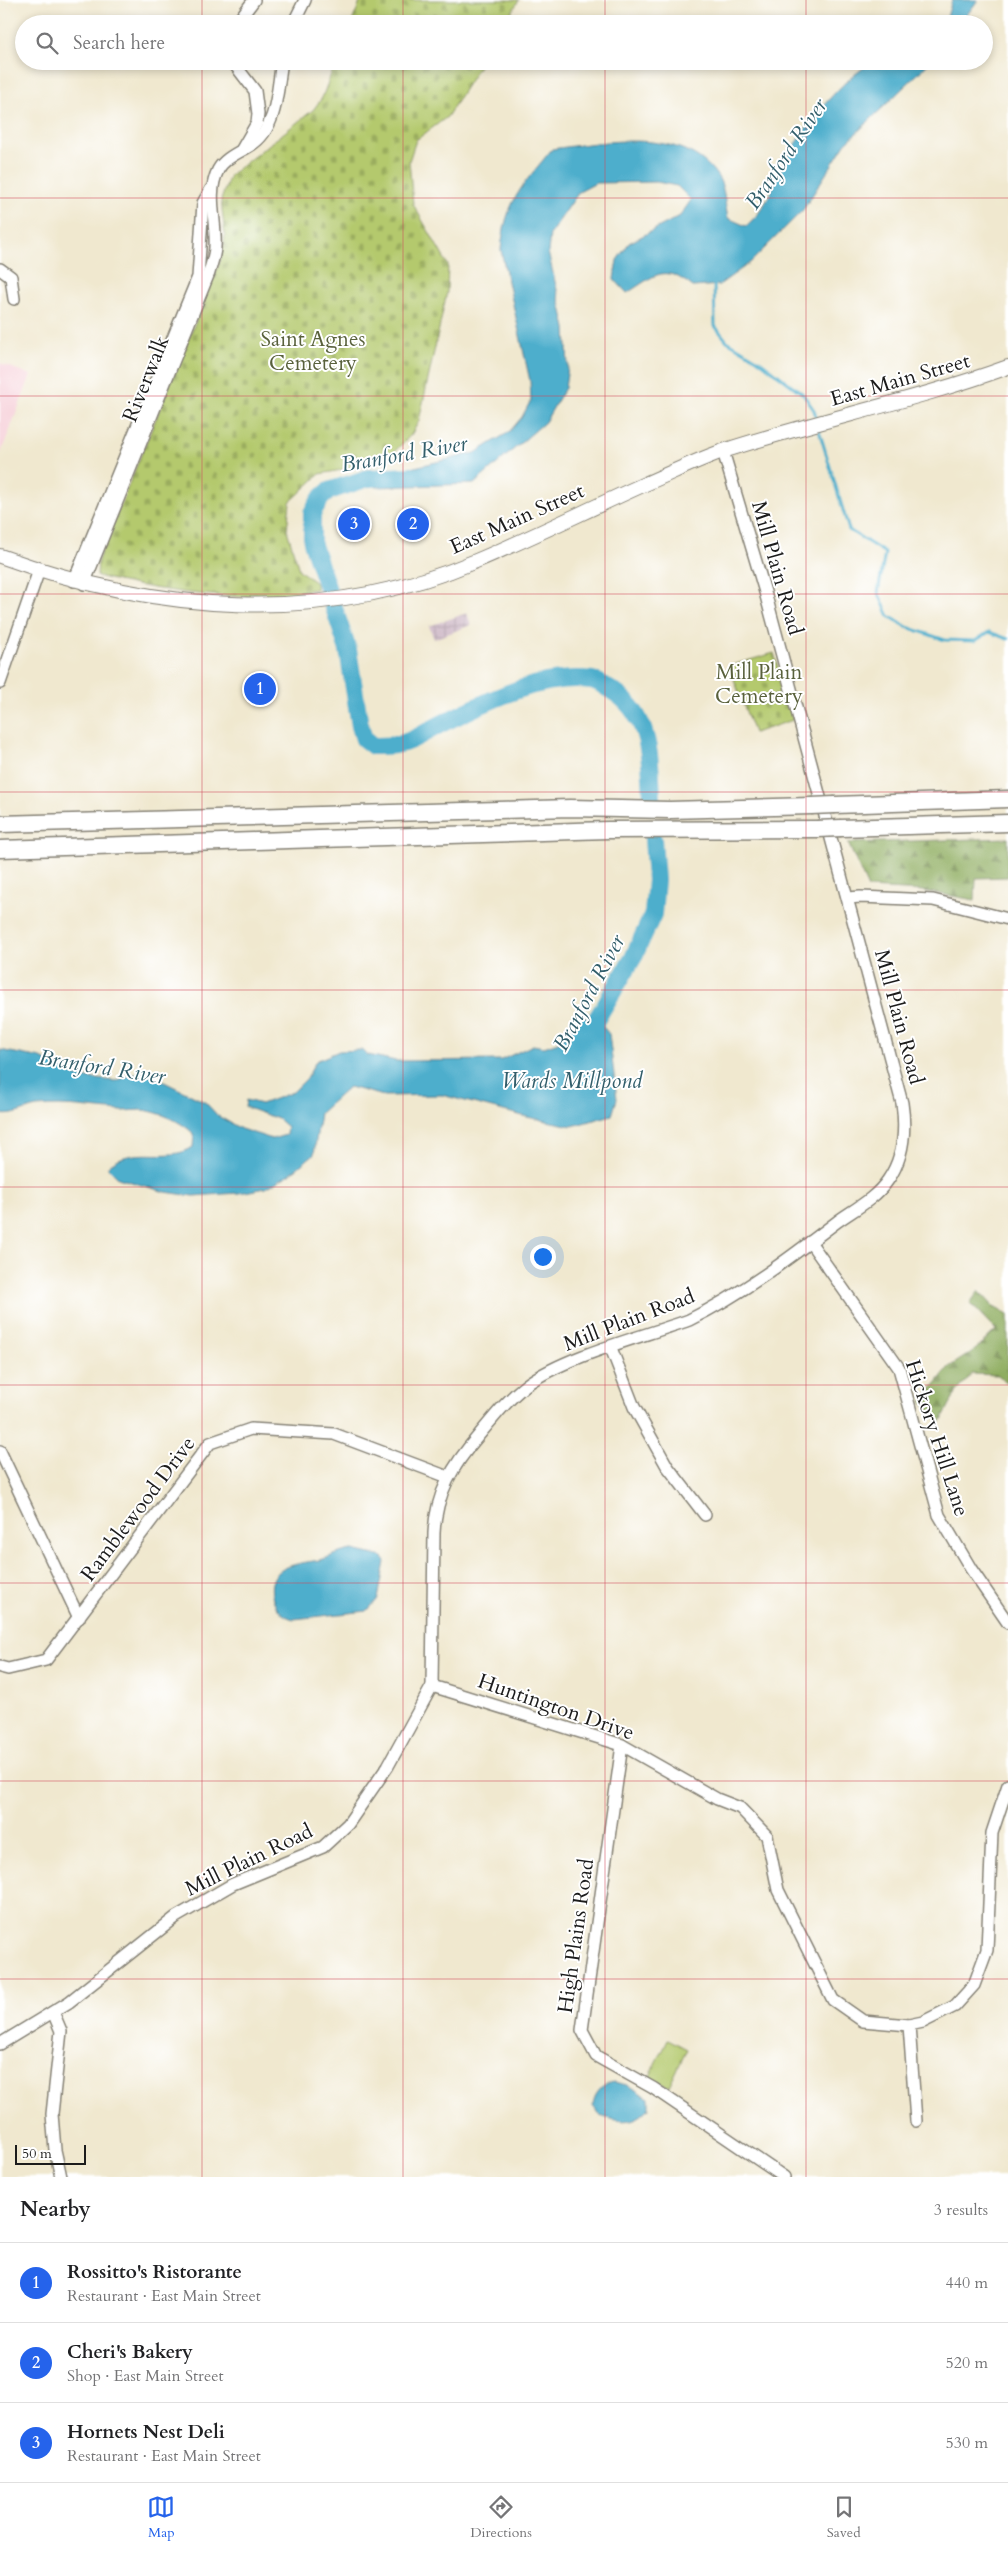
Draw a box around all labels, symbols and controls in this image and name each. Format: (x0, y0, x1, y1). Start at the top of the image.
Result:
search box (15, 15, 993, 70)
icon: search (33, 29, 61, 57)
text: Search here (73, 30, 165, 56)
water label: Branford River (738, 92, 835, 215)
park label: Saint Agnes Cemetery (261, 325, 365, 378)
street label: Riverwalk (116, 331, 177, 427)
street label: East Main Street (827, 346, 974, 414)
water label: Branford River (338, 428, 470, 480)
street label: East Main Street (445, 476, 589, 562)
street label: Mill Plain Road (744, 497, 810, 639)
pin: 3 (338, 505, 370, 543)
pin: 2 (397, 505, 429, 543)
park label: Mill Plain Cemetery (715, 658, 803, 711)
pin: 1 (244, 670, 276, 708)
water label: Branford River (546, 929, 633, 1057)
street label: Mill Plain Road (867, 946, 931, 1088)
water label: Branford River (36, 1042, 168, 1092)
water label: Wards Millpond (502, 1066, 644, 1096)
your location (530, 1244, 556, 1270)
street label: Mill Plain Road (559, 1282, 699, 1358)
street label: Hickory Hill Lane (898, 1356, 976, 1520)
street label: Ramblewood Drive (74, 1431, 202, 1587)
street label: Huntington Drive (474, 1667, 638, 1747)
street label: Mill Plain Road (180, 1817, 318, 1903)
street label: High Plains Road (551, 1857, 601, 2015)
scale bar (15, 2142, 86, 2165)
text: 50 m (22, 2144, 52, 2163)
text: Nearby (20, 2195, 91, 2224)
text: 3 results (934, 2199, 988, 2221)
text: Rossitto's Ristorante (67, 2259, 242, 2285)
text: 1 (32, 2272, 40, 2294)
text: 440 m (946, 2272, 988, 2294)
text: Restaurant · East Main Street (67, 2285, 261, 2307)
text: Cheri's Bakery (67, 2339, 193, 2365)
text: 2 (32, 2352, 40, 2374)
text: 520 m (946, 2352, 988, 2374)
text: Shop · East Main Street (67, 2365, 223, 2387)
text: Hornets Nest Deli (67, 2419, 225, 2445)
text: 3 (32, 2432, 40, 2454)
text: 530 m (946, 2432, 988, 2454)
text: Restaurant · East Main Street (67, 2445, 261, 2467)
tab: Map (147, 2493, 175, 2542)
tab: Directions (470, 2493, 532, 2542)
tab: Saved (827, 2493, 861, 2542)

